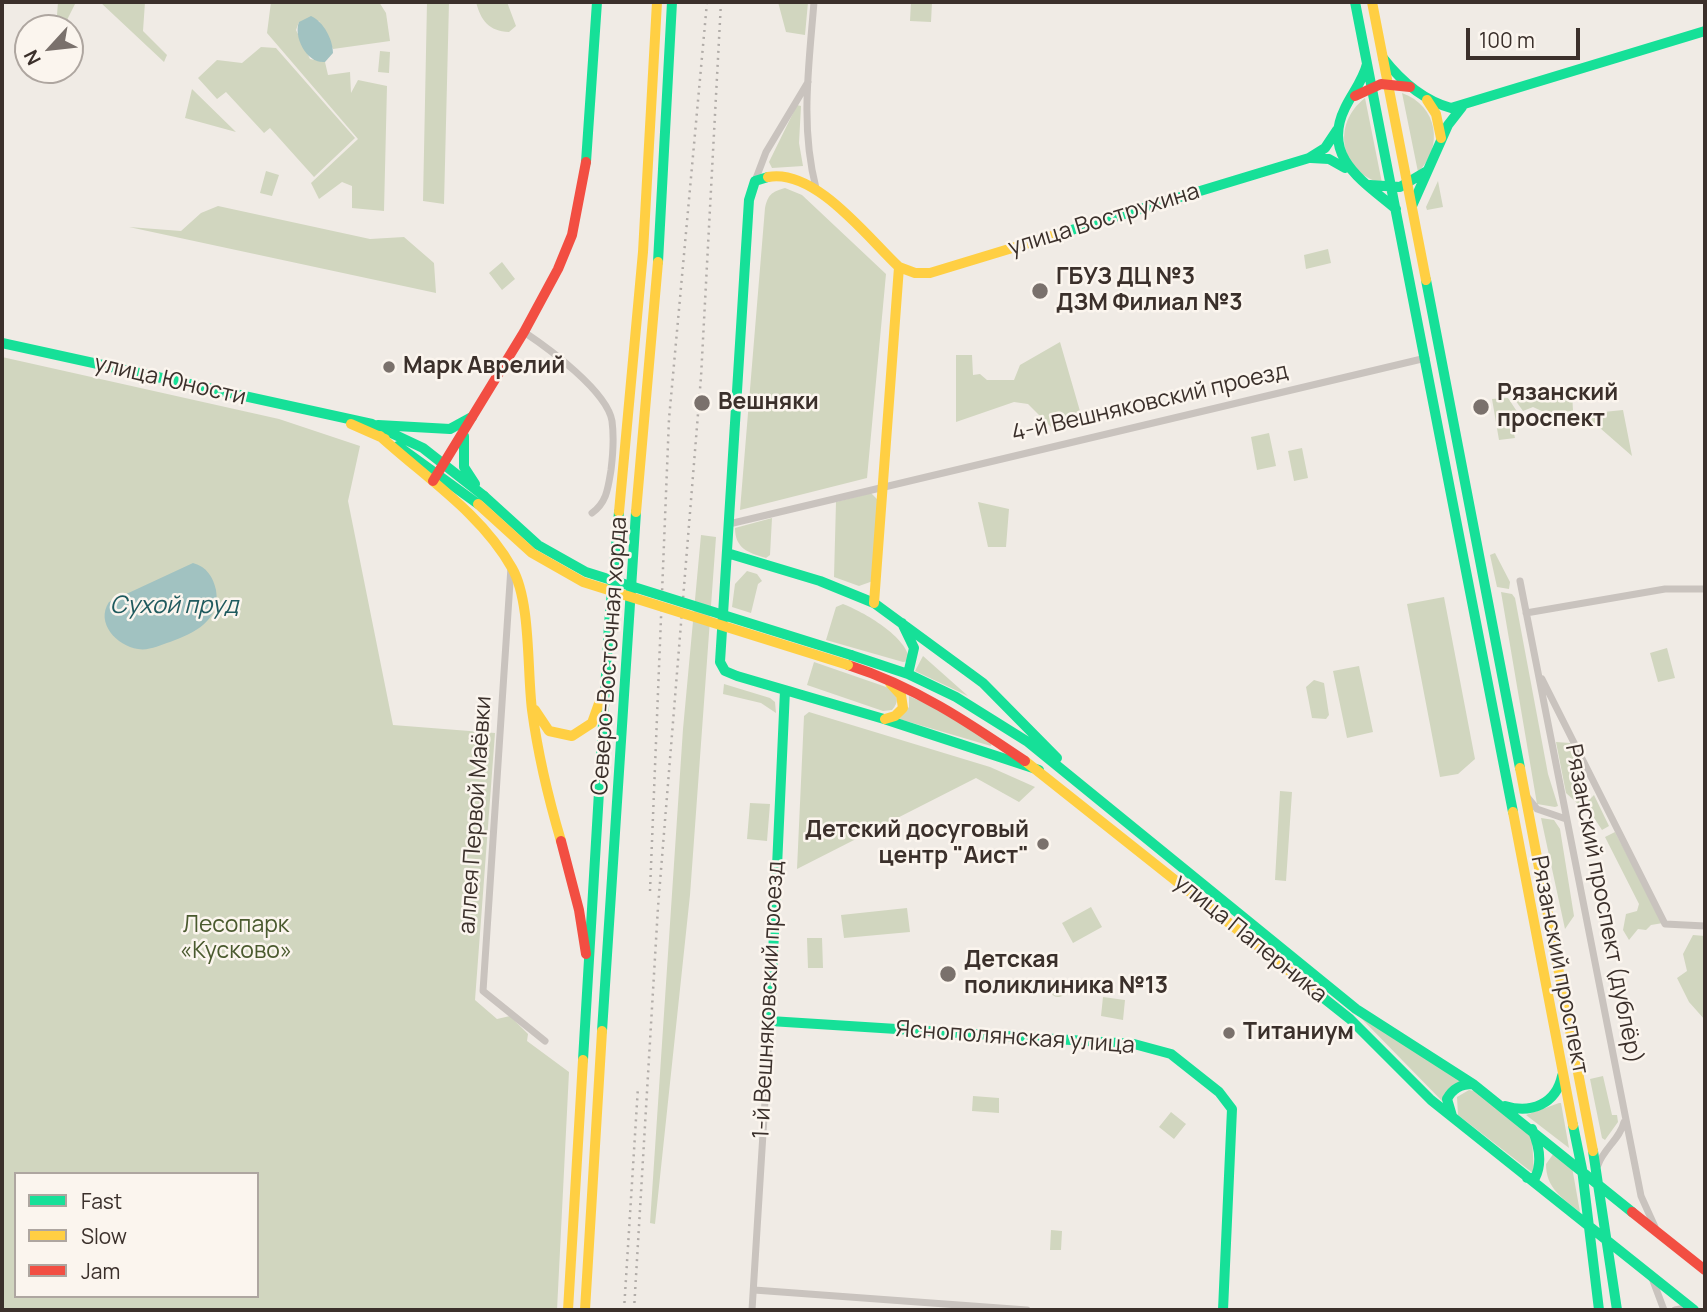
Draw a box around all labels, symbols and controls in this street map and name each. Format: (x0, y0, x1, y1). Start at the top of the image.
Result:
north arrow (14, 14, 84, 84)
scale bar (1469, 14, 1583, 58)
text: 100 m (1479, 26, 1535, 54)
text: N (17, 46, 47, 70)
street label: улица Вострухина (1005, 178, 1203, 262)
place label: ГБУЗ ДЦ №3 ДЗМ Филиал №3 (1056, 264, 1243, 318)
marker: ГБУЗ ДЦ №3 ДЗМ Филиал №3 (1030, 281, 1050, 301)
street label: улица Юности (91, 350, 249, 412)
place label: Марк Аврелий (403, 353, 565, 381)
street label: 4-й Вешняковский проезд (1009, 358, 1291, 448)
marker: Марк Аврелий (381, 359, 397, 375)
place label: Рязанский проспект (1497, 380, 1618, 434)
place label: Вешняки (718, 389, 819, 417)
marker: Вешняки (692, 393, 712, 413)
marker: Рязанский проспект (1471, 397, 1491, 417)
street label: Северо-Восточная хорда (586, 516, 634, 796)
water label: Сухой пруд (110, 592, 238, 620)
street label: аллея Первой Маёвки (454, 695, 498, 935)
street label: Рязанский проспект (дублёр) (1558, 742, 1648, 1066)
place label: Детский досуговый центр "Аист" (805, 817, 1029, 871)
marker: Детский досуговый центр "Аист" (1035, 836, 1051, 852)
street label: Рязанский проспект (1524, 853, 1594, 1077)
street label: 1-й Вешняковский проезд (748, 860, 790, 1140)
street label: улица Паперника (1168, 869, 1332, 1009)
park label: Лесопарк «Кусково» (180, 912, 292, 966)
place label: Детская поликлиника №13 (964, 947, 1168, 1001)
marker: Детская поликлиника №13 (938, 964, 958, 984)
street label: Яснополянская улица (894, 1016, 1136, 1060)
place label: Титаниум (1243, 1019, 1354, 1047)
marker: Титаниум (1221, 1025, 1237, 1041)
legend (14, 1172, 259, 1298)
text: Fast (81, 1187, 122, 1215)
text: Slow (81, 1222, 127, 1250)
text: Jam (81, 1257, 120, 1285)

